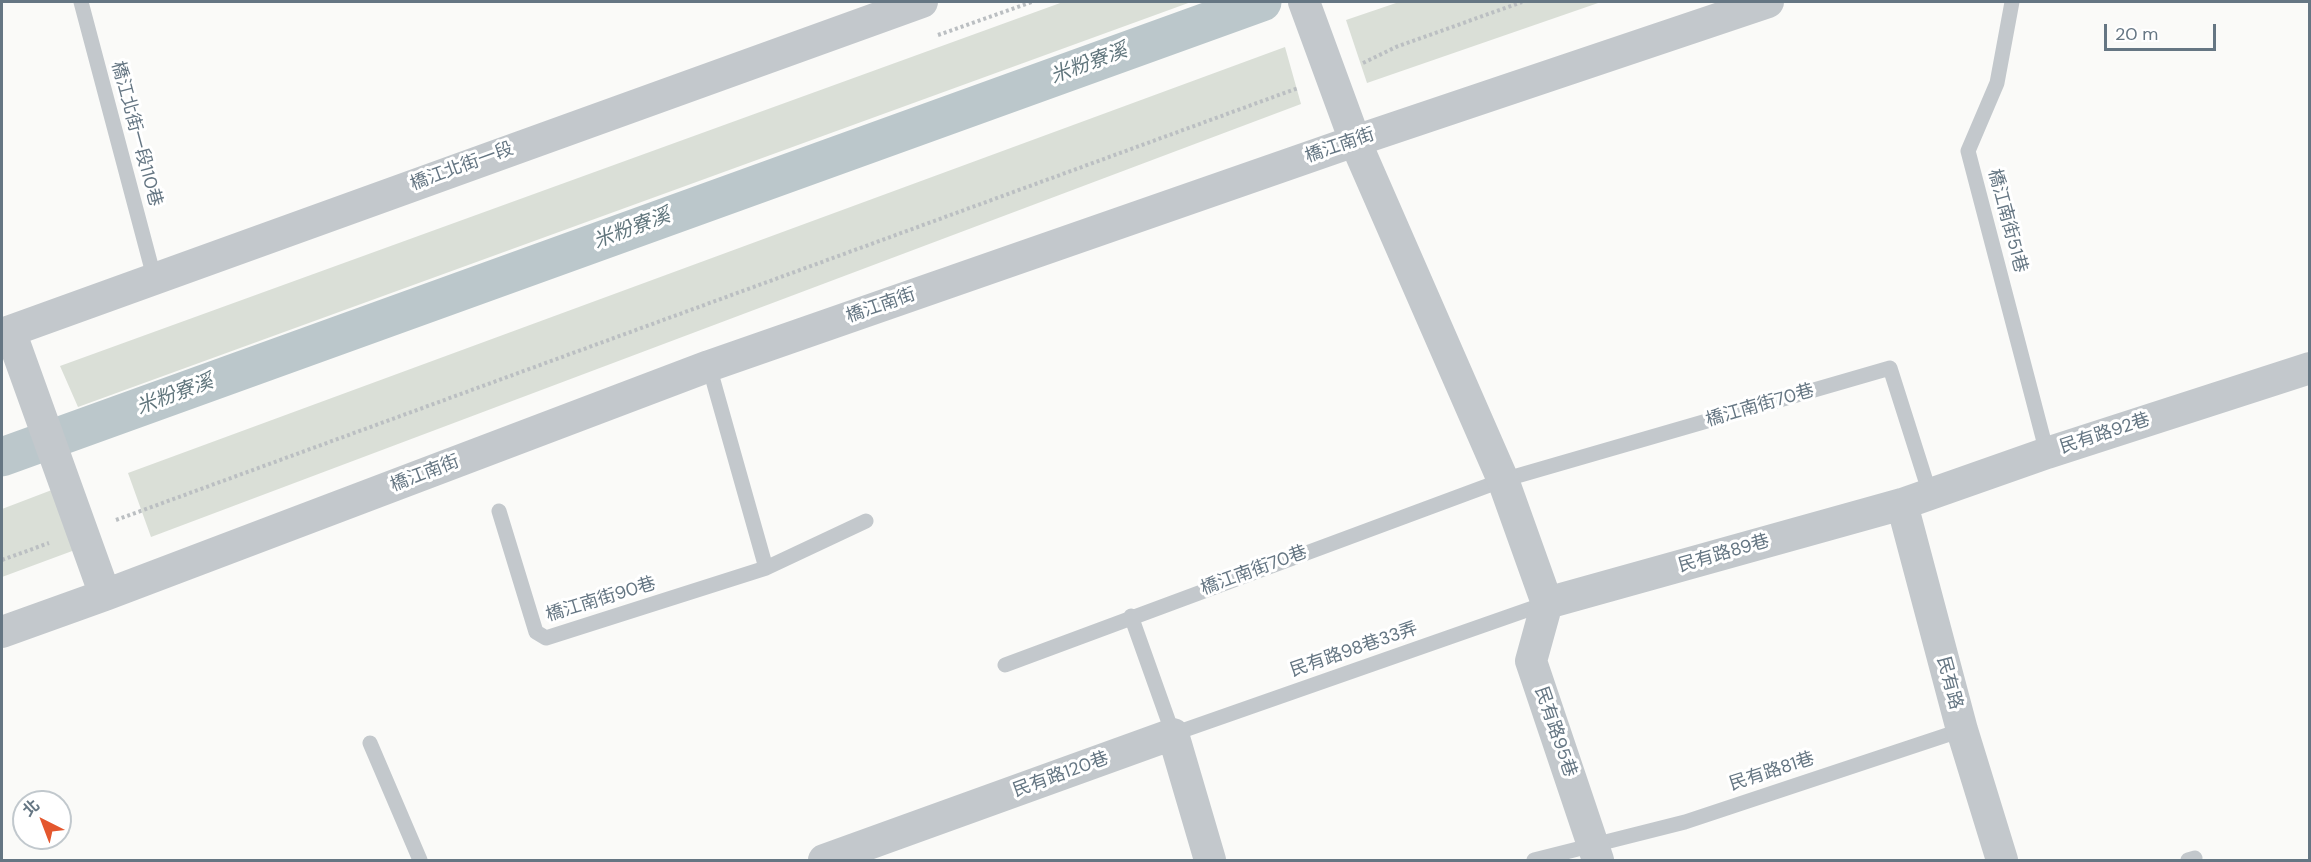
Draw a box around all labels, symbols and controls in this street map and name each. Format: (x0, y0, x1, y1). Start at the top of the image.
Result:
scale bar (2107, 12, 2220, 50)
text: 20 m (2115, 22, 2158, 46)
water label: 米粉寮溪 (1047, 39, 1131, 89)
street label: 橋江北街一段110巷 (106, 59, 166, 209)
street label: 橋江南街 (1302, 124, 1378, 168)
street label: 橋江北街一段 (408, 138, 516, 196)
street label: 橋江南街51巷 (1983, 167, 2031, 275)
water label: 米粉寮溪 (590, 204, 674, 254)
street label: 橋江南街 (843, 284, 919, 328)
water label: 米粉寮溪 (133, 370, 217, 420)
street label: 橋江南街70巷 (1703, 380, 1817, 432)
street label: 民有路92巷 (2057, 409, 2153, 459)
street label: 橋江南街 (388, 451, 462, 497)
street label: 民有路89巷 (1676, 531, 1772, 577)
street label: 橋江南街70巷 (1198, 542, 1310, 600)
street label: 橋江南街90巷 (544, 573, 658, 627)
street label: 民有路98巷33弄 (1288, 618, 1420, 682)
street label: 民有路 (1932, 654, 1966, 712)
street label: 民有路95巷 (1529, 684, 1581, 780)
street label: 民有路120巷 (1010, 748, 1112, 802)
street label: 民有路81巷 (1727, 748, 1817, 796)
north arrow (12, 790, 72, 850)
text: 北 (18, 795, 44, 821)

